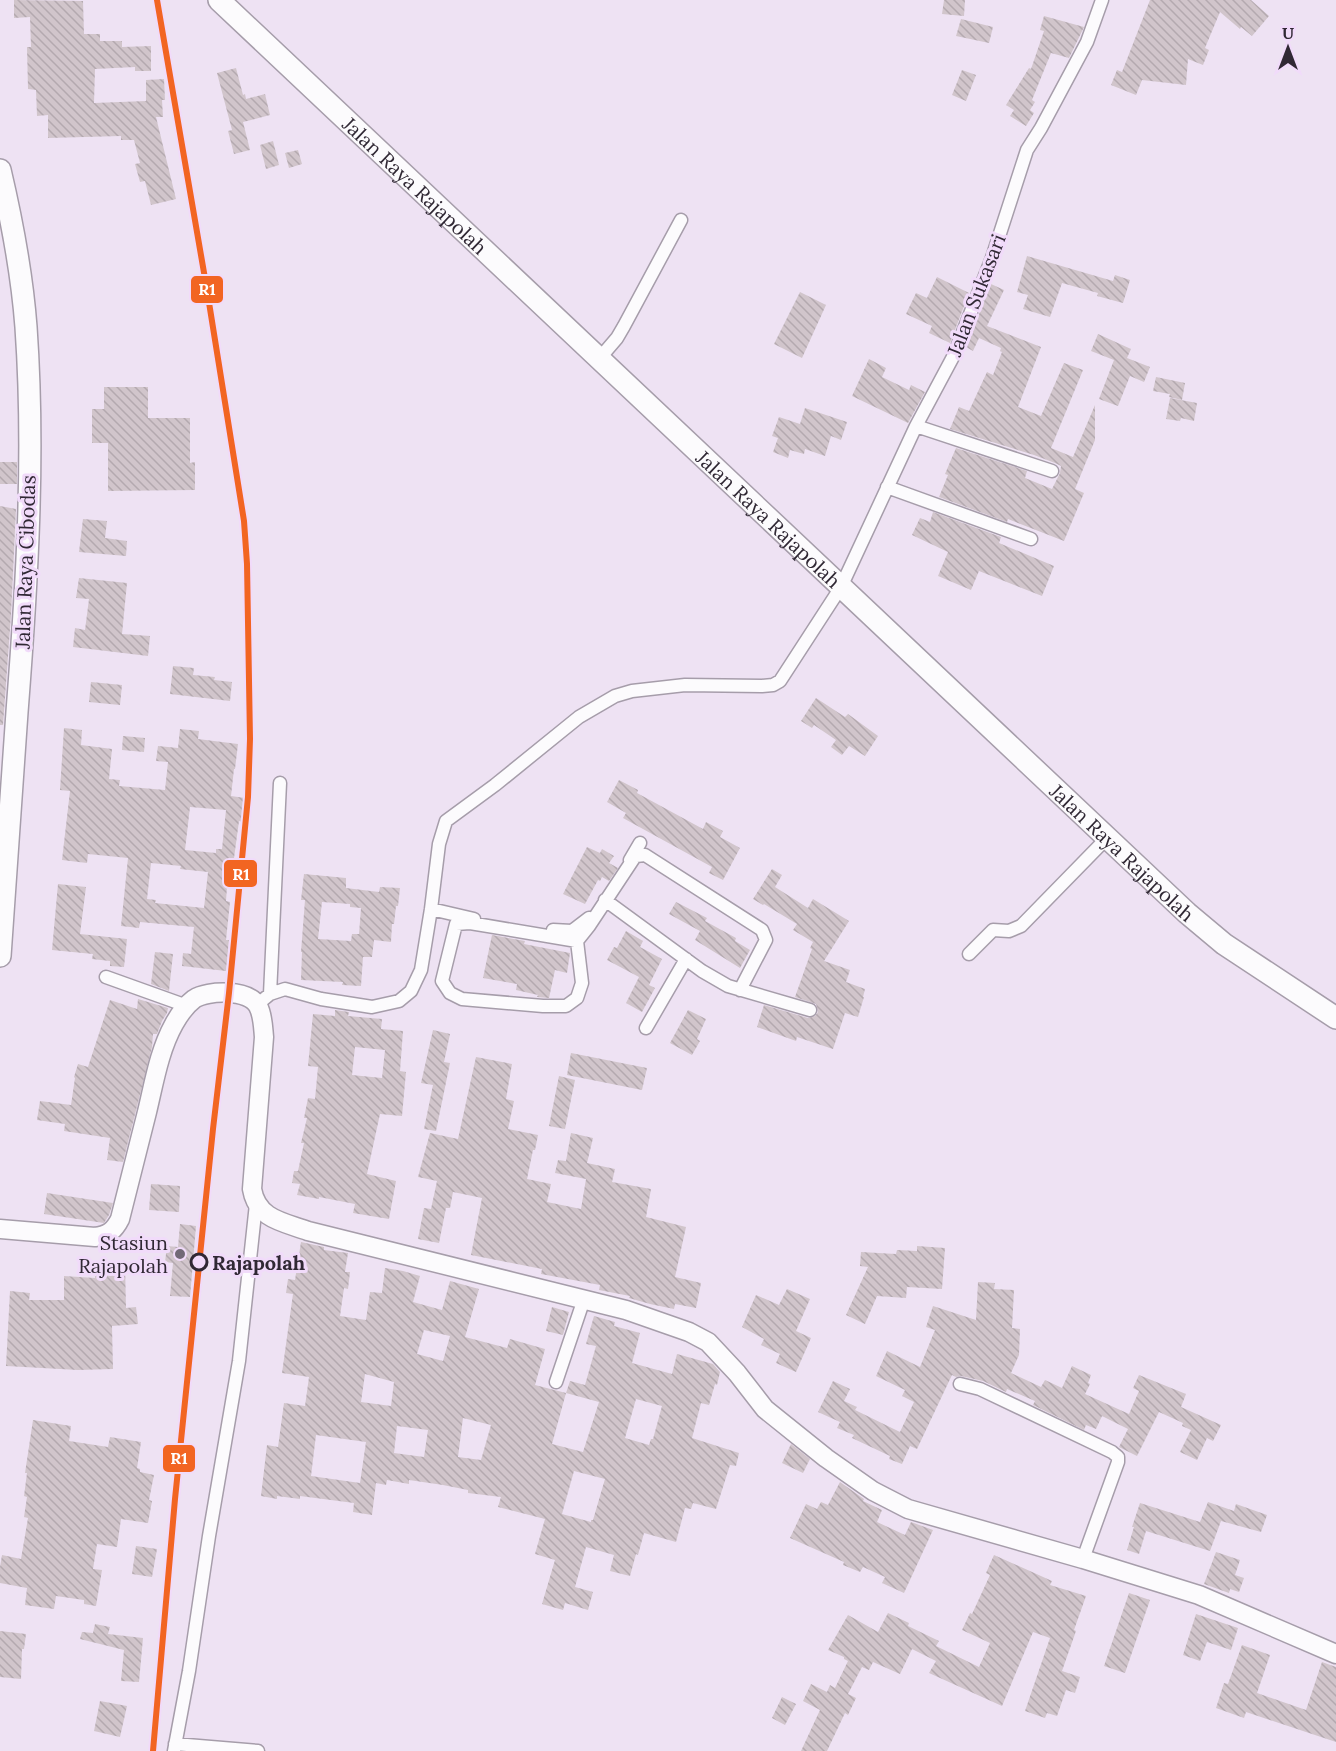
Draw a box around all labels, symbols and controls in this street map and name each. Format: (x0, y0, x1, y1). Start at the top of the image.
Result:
north arrow (1258, 18, 1318, 78)
text: U (1282, 23, 1294, 43)
street label: Jalan Raya Rajapolah (337, 110, 493, 259)
street label: Jalan Sukasari (941, 230, 1011, 361)
line badge: R1 (190, 275, 224, 304)
text: R1 (198, 279, 216, 299)
street label: Jalan Raya Rajapolah (691, 444, 846, 593)
street label: Jalan Raya Cibodas (9, 475, 41, 650)
street label: Jalan Raya Rajapolah (1044, 777, 1200, 926)
line badge: R1 (223, 859, 258, 888)
text: R1 (232, 864, 250, 884)
place label: Stasiun Rajapolah (78, 1230, 168, 1278)
marker: Stasiun Rajapolah (173, 1247, 187, 1261)
place label: Rajapolah (212, 1250, 306, 1275)
marker: Rajapolah (190, 1253, 208, 1271)
line badge: R1 (162, 1444, 196, 1473)
text: R1 (170, 1448, 188, 1468)

